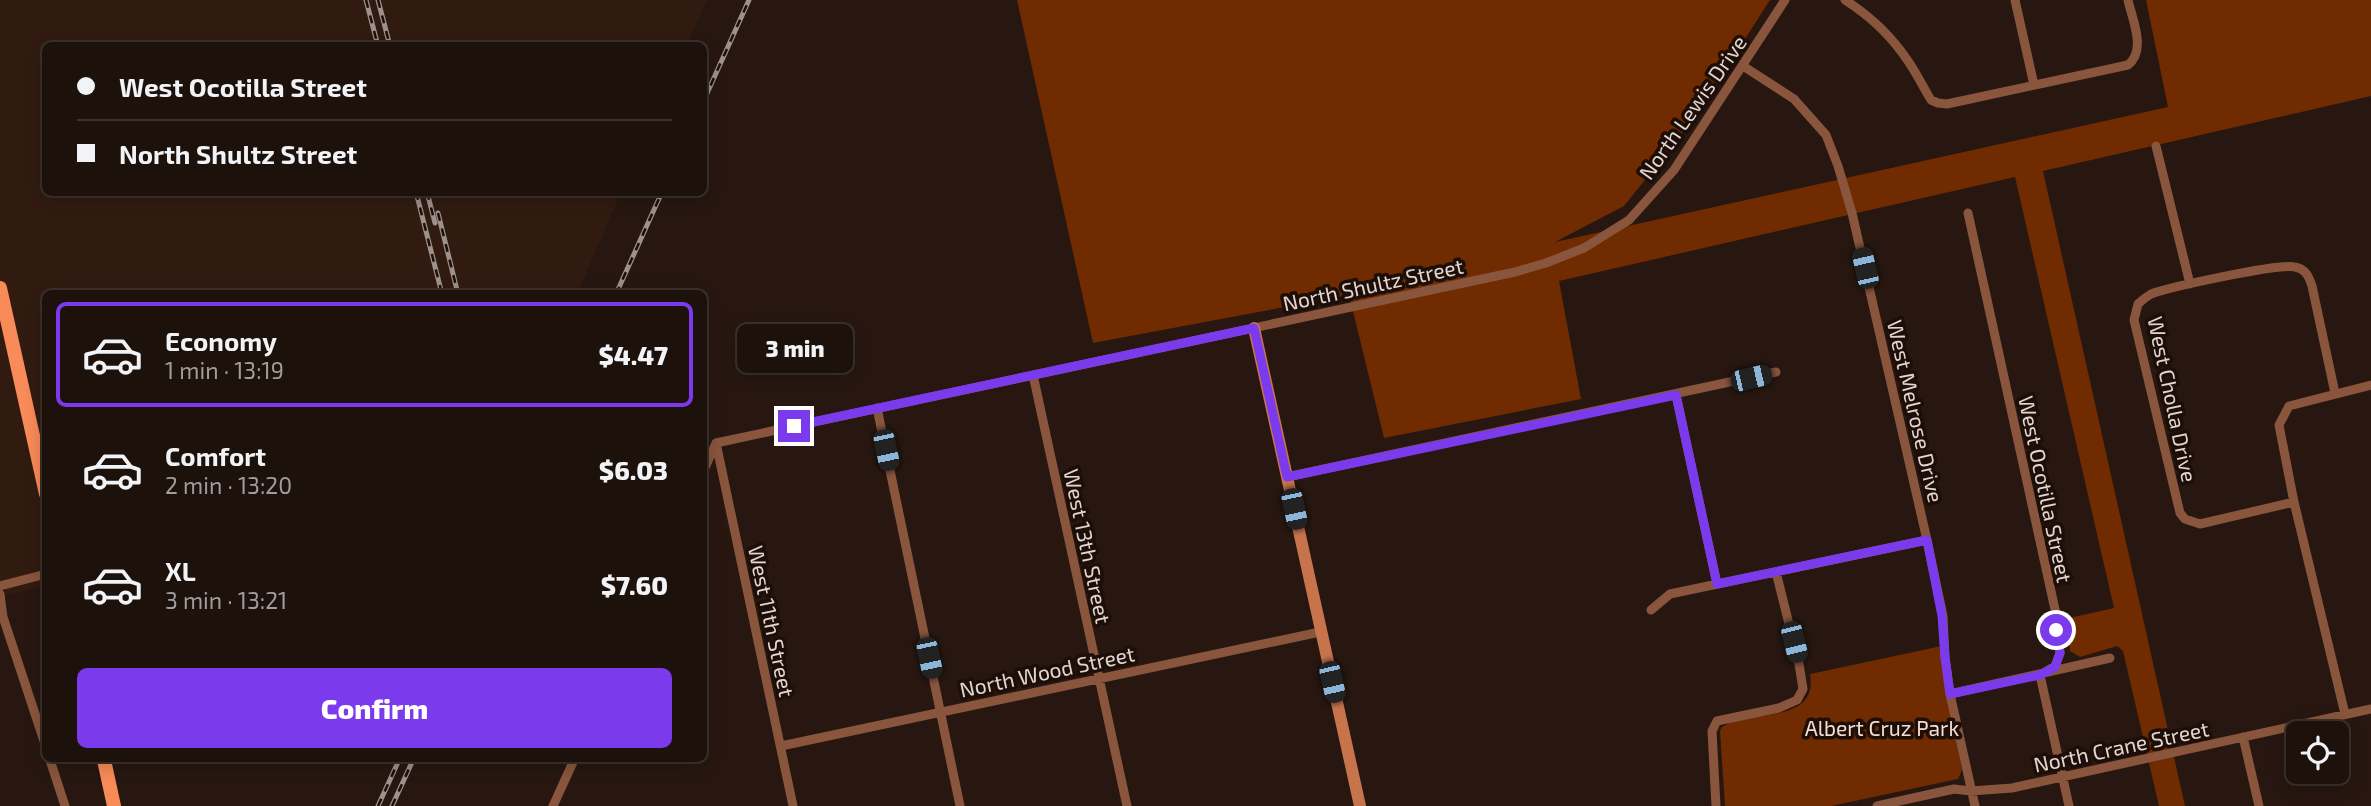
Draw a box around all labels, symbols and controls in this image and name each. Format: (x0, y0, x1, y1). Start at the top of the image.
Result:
street label: North Lewis Drive (1633, 30, 1751, 184)
text: West Ocotilla Street (119, 71, 367, 102)
text: North Shultz Street (119, 138, 357, 169)
car (1851, 245, 1880, 291)
street label: North Shultz Street (1280, 253, 1466, 315)
street label: West Cholla Drive (2143, 314, 2203, 484)
street label: West Melrose Drive (1883, 317, 1949, 505)
icon: car (81, 323, 144, 386)
callout: 3 min (736, 324, 852, 374)
text: Economy (165, 325, 277, 356)
text: 3 min (765, 334, 825, 362)
text: $4.47 (599, 339, 668, 370)
text: 1 min · 13:19 (165, 356, 284, 384)
car (1729, 363, 1774, 393)
street label: West Ocotilla Street (2014, 393, 2078, 585)
route end (778, 410, 810, 442)
car (872, 427, 901, 473)
icon: car (81, 438, 144, 501)
text: Comfort (165, 440, 266, 471)
text: $6.03 (599, 454, 668, 485)
street label: West 13th Street (1059, 466, 1117, 626)
text: 2 min · 13:20 (165, 471, 292, 499)
car (1280, 486, 1309, 532)
street label: West 11th Street (744, 543, 800, 699)
icon: car (81, 553, 144, 616)
text: XL (165, 555, 196, 586)
text: $7.60 (601, 569, 668, 600)
text: 3 min · 13:21 (165, 586, 287, 614)
route start (2040, 614, 2072, 646)
car (1779, 619, 1810, 665)
car (915, 635, 944, 681)
street label: North Wood Street (957, 640, 1137, 702)
car (1318, 659, 1347, 705)
button: Confirm (77, 668, 672, 748)
park label: Albert Cruz Park (1805, 715, 1959, 740)
street label: North Crane Street (2031, 715, 2211, 777)
map controls (2286, 721, 2349, 784)
button: locate (2286, 721, 2349, 784)

